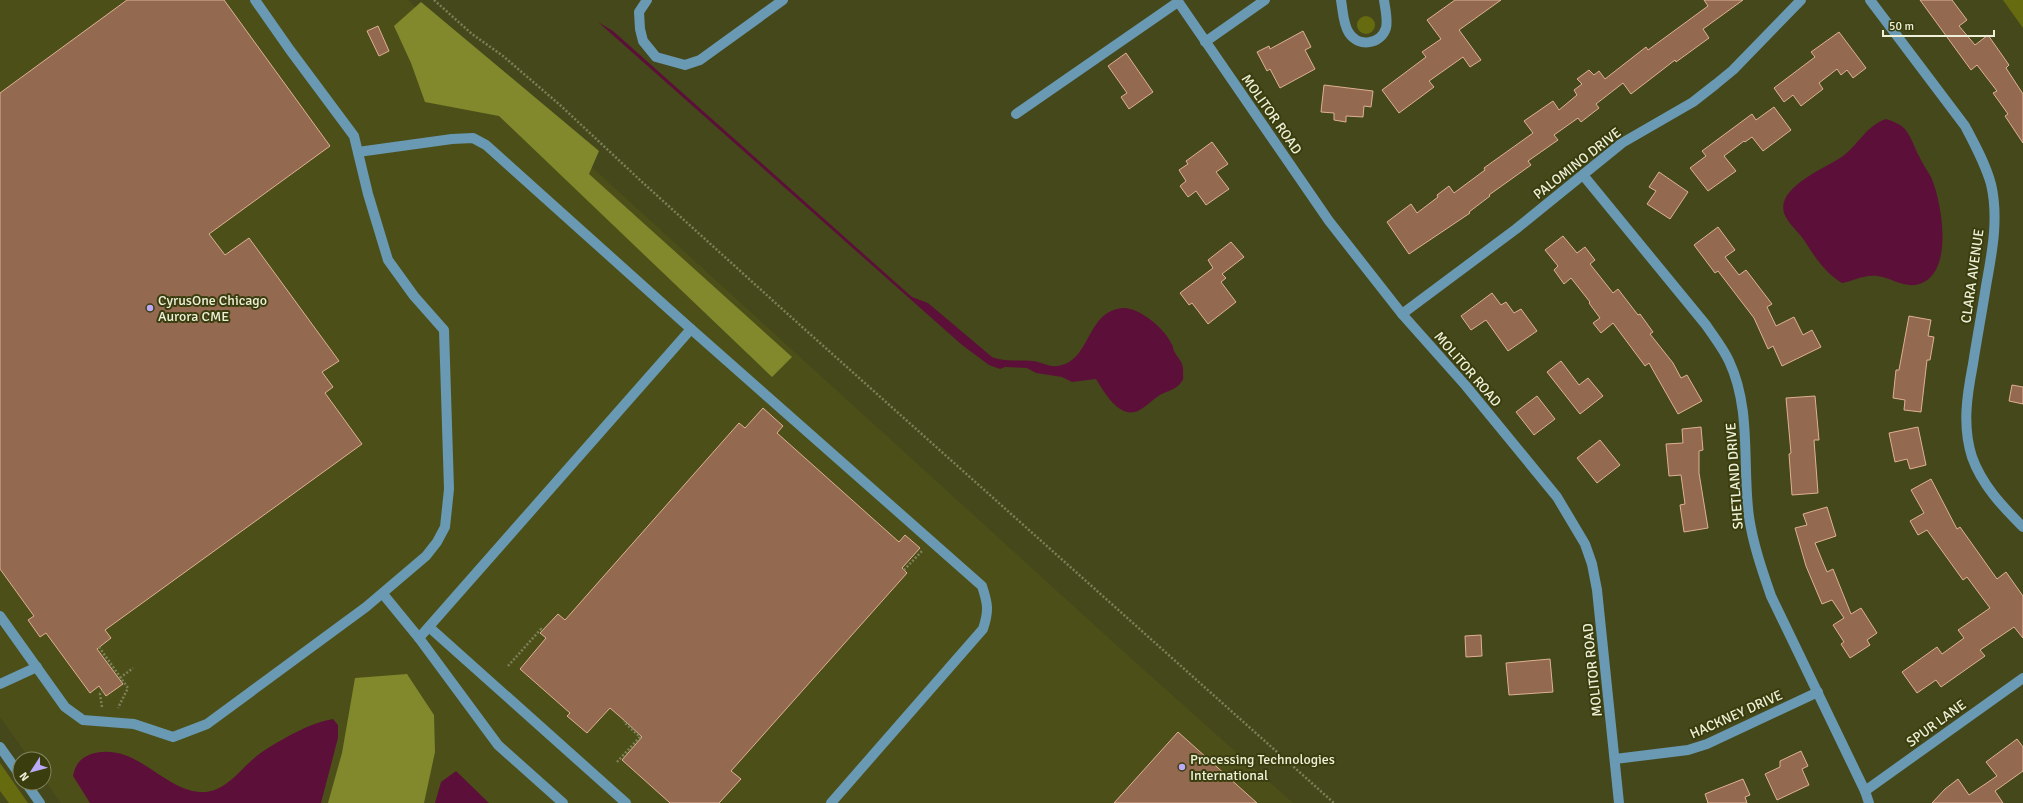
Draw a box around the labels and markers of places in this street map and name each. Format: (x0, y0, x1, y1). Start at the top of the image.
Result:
place label: CyrusOne Chicago Aurora CME (158, 292, 267, 325)
marker: CyrusOne Chicago Aurora CME (145, 303, 155, 313)
place label: Processing Technologies International (1190, 751, 1335, 784)
marker: Processing Technologies International (1177, 762, 1187, 772)

